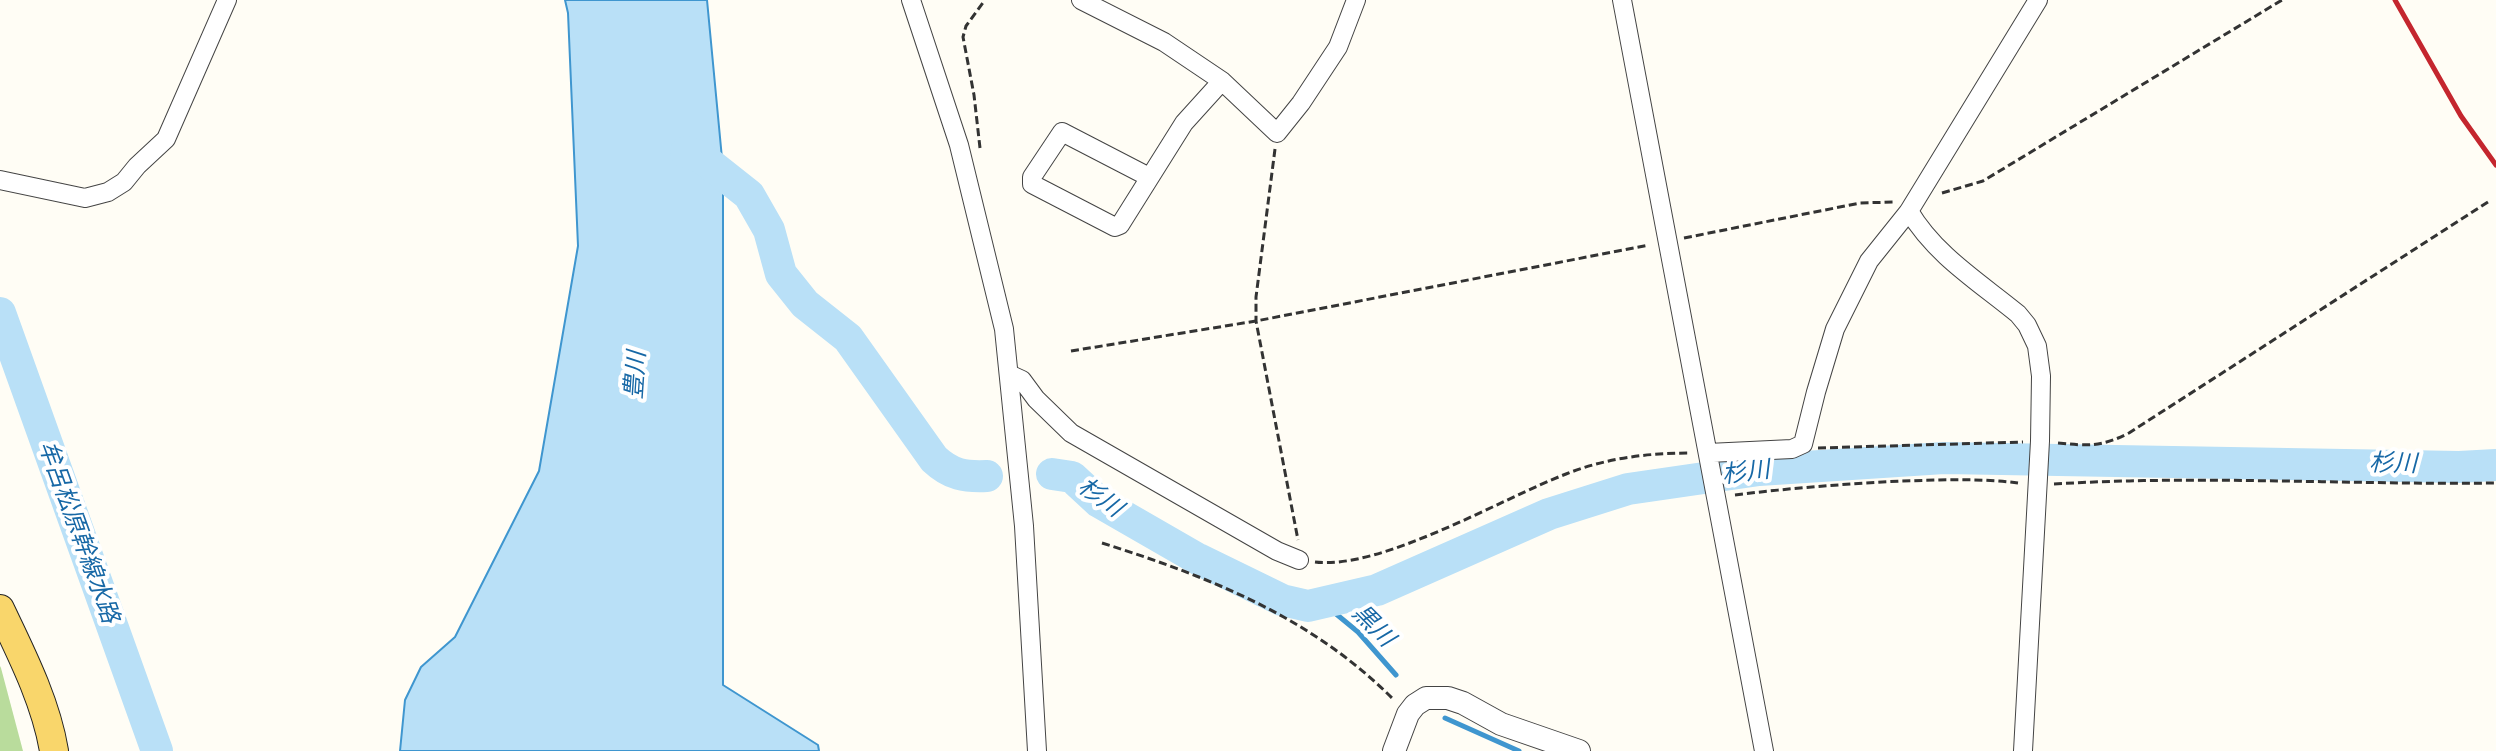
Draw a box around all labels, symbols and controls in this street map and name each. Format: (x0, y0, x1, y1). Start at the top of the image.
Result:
water label: 豊川 (620, 350, 652, 400)
water label: 牟呂松原幹線水路 (32, 437, 124, 627)
water label: 杉川 (2369, 449, 2417, 479)
water label: 杉川 (1720, 456, 1772, 490)
water label: 杉川 (1072, 472, 1128, 524)
water label: 黒川 (1346, 599, 1400, 653)

